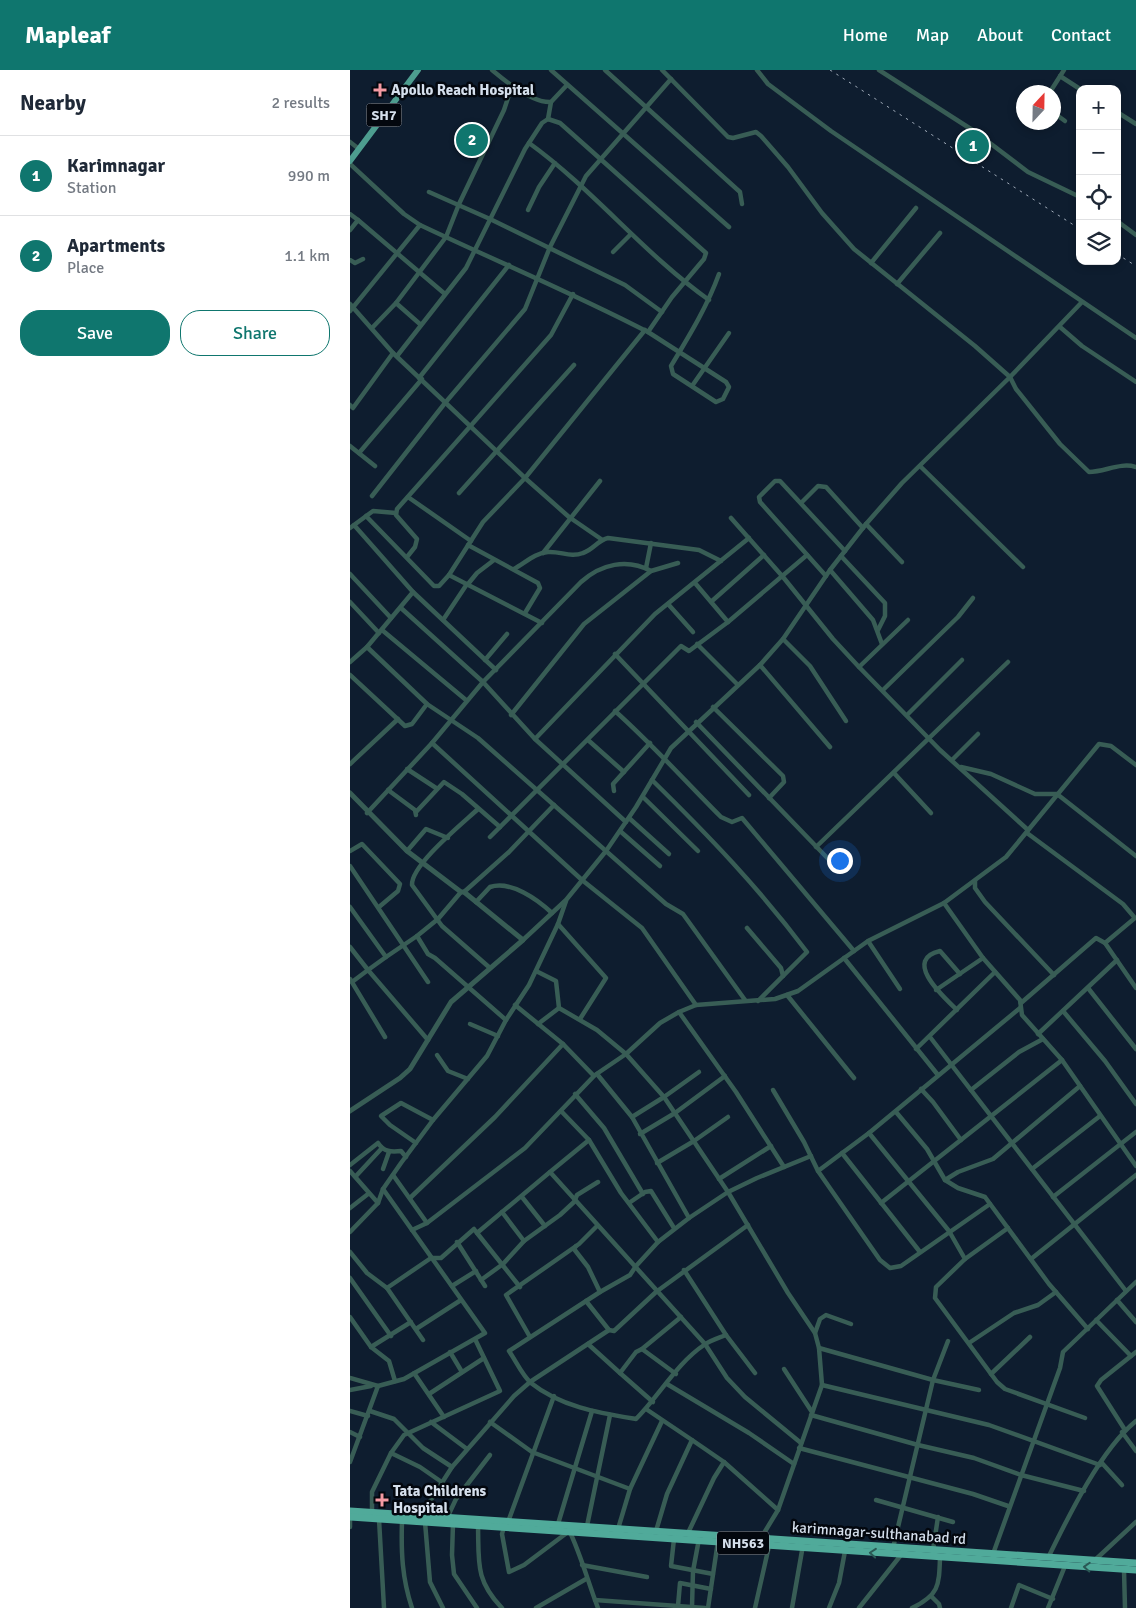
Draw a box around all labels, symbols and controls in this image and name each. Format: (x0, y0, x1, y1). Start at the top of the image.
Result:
text: Mapleaf (25, 20, 110, 50)
text: Home (843, 24, 888, 46)
text: Map (916, 24, 949, 46)
text: About (977, 24, 1023, 46)
text: Contact (1051, 24, 1111, 46)
place label: Apollo Reach Hospital (391, 81, 535, 99)
marker: Apollo Reach Hospital (373, 83, 387, 97)
north arrow (1016, 85, 1061, 130)
map controls (1076, 85, 1121, 265)
button: + (1076, 85, 1121, 130)
text: Nearby (20, 90, 86, 116)
text: 2 results (271, 93, 330, 113)
road number: SH7 (366, 104, 402, 126)
pin: 2 (456, 121, 488, 159)
pin: 1 (957, 127, 989, 165)
button: − (1076, 130, 1121, 175)
text: Karimnagar (67, 154, 165, 178)
text: 1 (32, 166, 40, 186)
text: 990 m (288, 166, 330, 186)
button: locate (1076, 175, 1121, 220)
text: Station (67, 178, 117, 198)
button: layers (1076, 220, 1121, 265)
text: Apartments (67, 234, 165, 258)
text: 2 (32, 246, 40, 266)
text: 1.1 km (284, 246, 330, 266)
text: Place (67, 258, 104, 278)
button: Save (20, 310, 170, 356)
button: Share (180, 310, 330, 356)
your location (827, 848, 853, 874)
place label: Tata Childrens Hospital (393, 1482, 487, 1517)
marker: Tata Childrens Hospital (375, 1493, 389, 1507)
street label: karimnagar-sulthanabad rd (791, 1518, 967, 1548)
road number: NH563 (717, 1532, 769, 1555)
one-way arrow (869, 1548, 877, 1559)
one-way arrow (1083, 1562, 1091, 1573)

